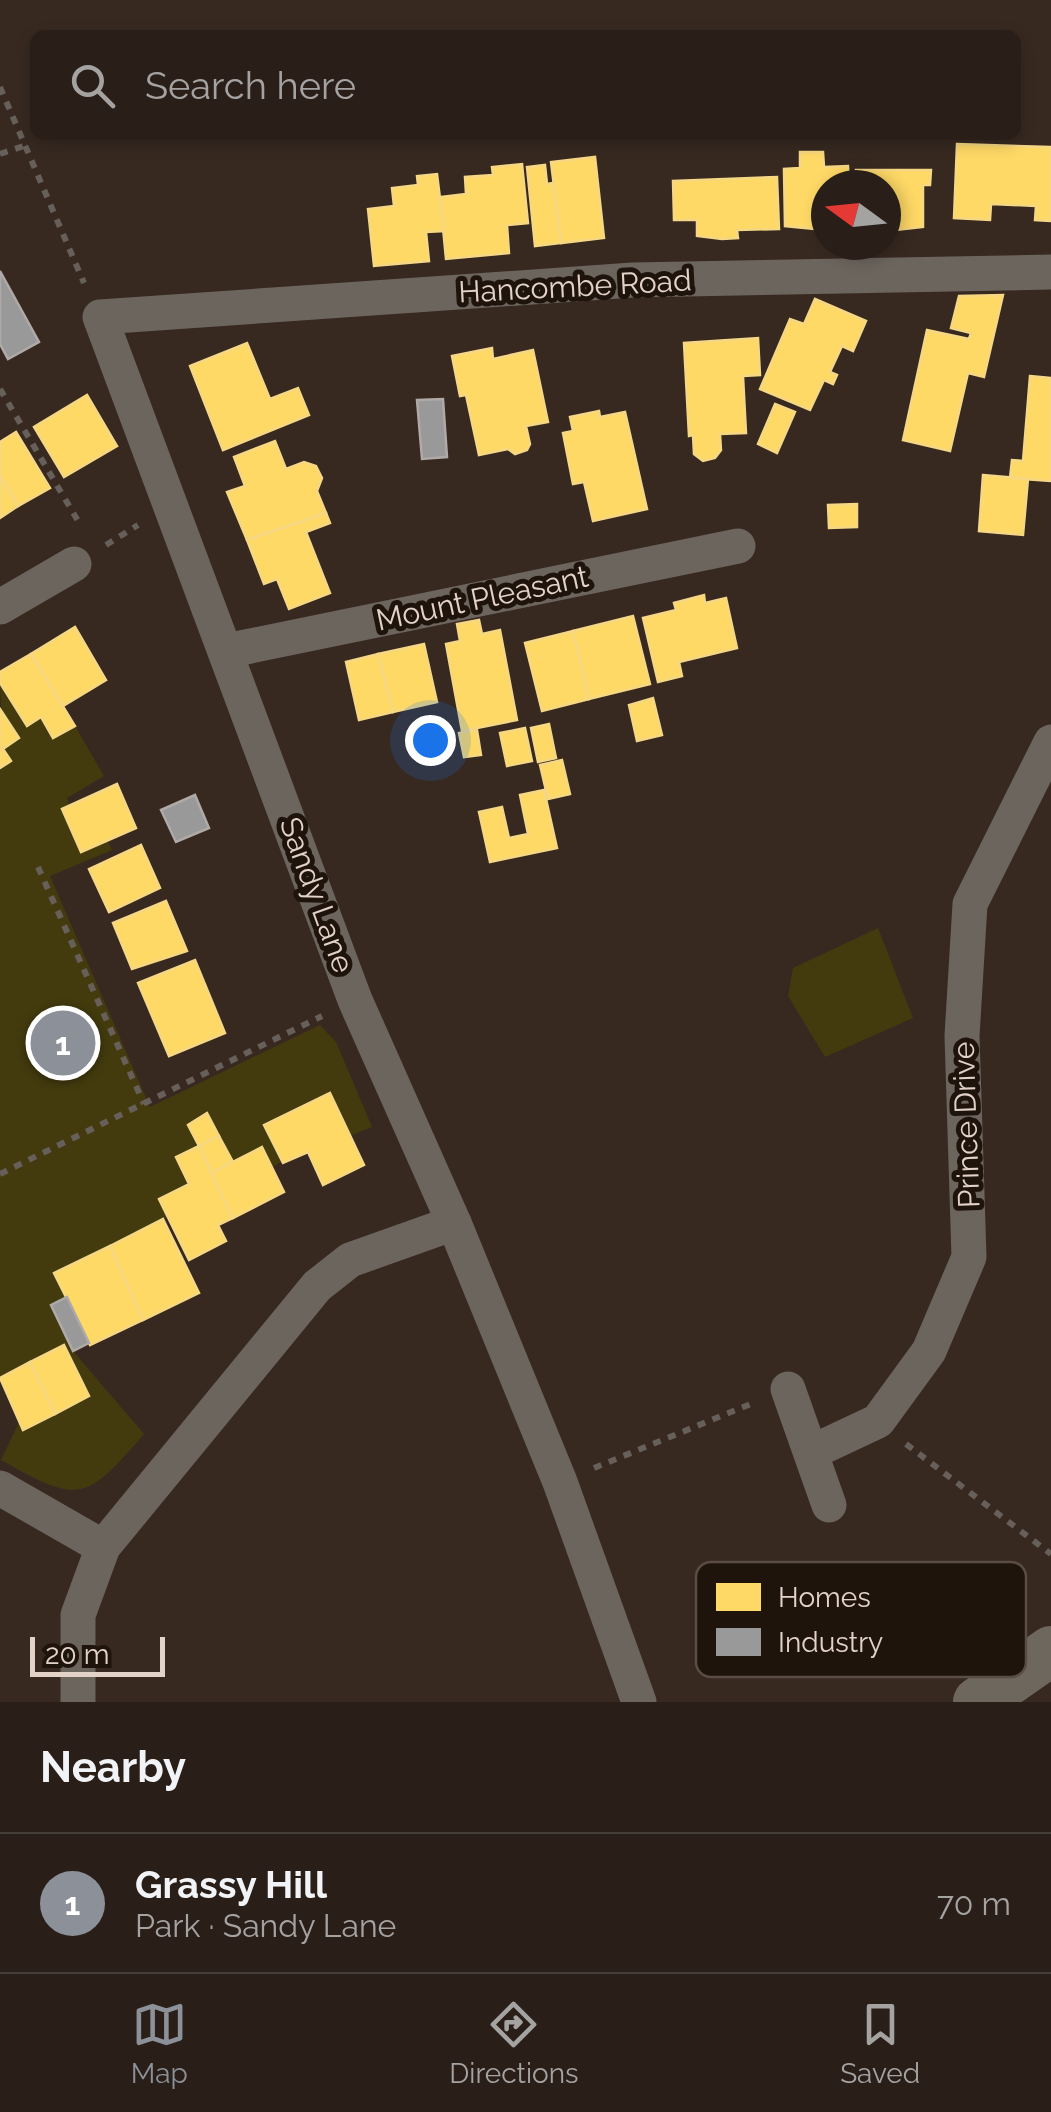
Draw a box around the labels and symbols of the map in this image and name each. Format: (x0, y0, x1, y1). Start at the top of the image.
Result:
north arrow (811, 170, 901, 260)
street label: Hancombe Road (458, 262, 692, 310)
street label: Mount Pleasant (373, 558, 591, 638)
your location (405, 715, 456, 766)
street label: Sandy Lane (273, 813, 361, 977)
pin: 1 (30, 1006, 96, 1080)
street label: Prince Drive (946, 1041, 986, 1209)
legend (696, 1562, 1026, 1677)
text: Homes (778, 1581, 871, 1614)
text: Industry (778, 1626, 883, 1659)
scale bar (30, 1632, 165, 1676)

